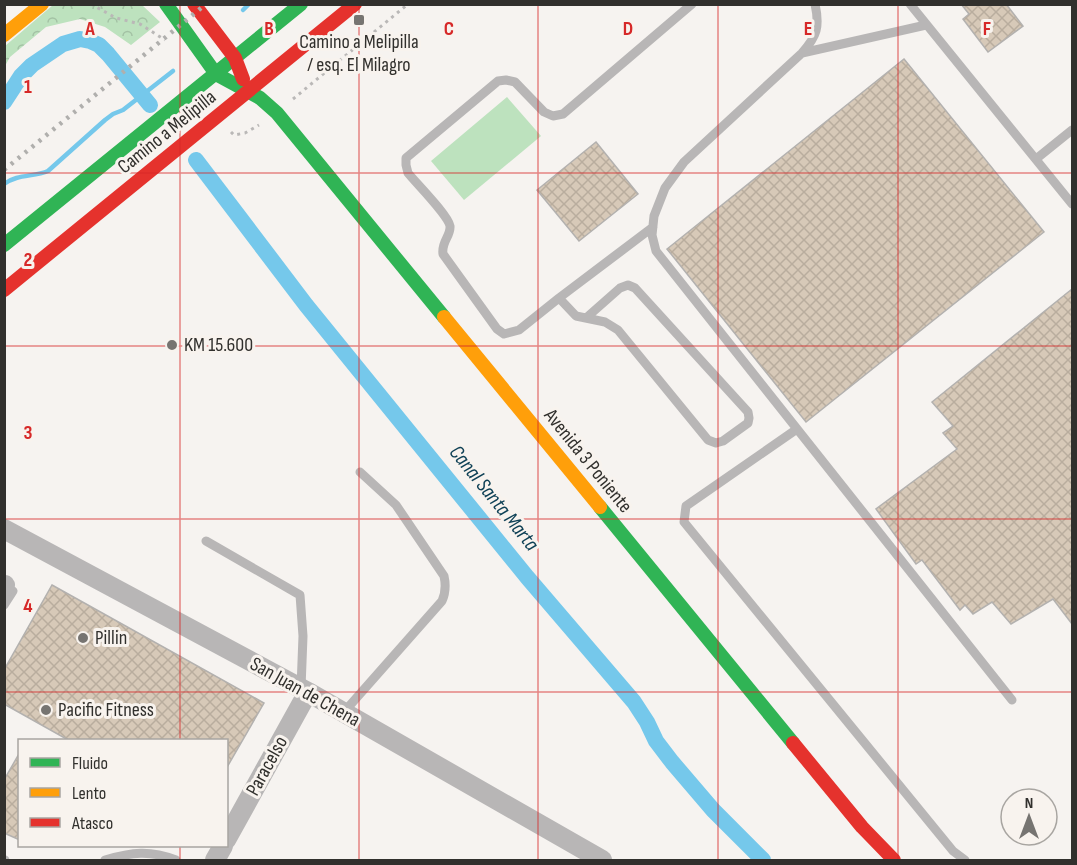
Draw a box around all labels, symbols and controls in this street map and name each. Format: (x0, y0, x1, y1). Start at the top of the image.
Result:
marker: Camino a Melipilla / esq. El Milagro (352, 13, 366, 27)
text: A (84, 17, 95, 41)
text: B (264, 17, 274, 41)
text: C (444, 17, 454, 41)
text: D (623, 17, 633, 41)
text: E (804, 17, 812, 41)
text: F (983, 17, 991, 41)
place label: Camino a Melipilla / esq. El Milagro (299, 30, 419, 77)
text: 1 (24, 75, 32, 99)
street label: Camino a Melipilla (113, 85, 221, 179)
text: 2 (24, 248, 32, 272)
place label: KM 15.600 (184, 333, 253, 357)
marker: KM 15.600 (165, 338, 179, 352)
street label: Avenida 3 Poniente (538, 403, 637, 518)
text: 3 (24, 421, 33, 445)
water label: Canal Santa Marta (444, 440, 544, 556)
text: 4 (23, 594, 33, 618)
place label: Pillin (95, 626, 127, 650)
marker: Pillin (76, 631, 90, 645)
street label: San Juan de Chena (246, 652, 364, 732)
place label: Pacific Fitness (58, 698, 154, 722)
marker: Pacific Fitness (39, 703, 53, 717)
street label: Paracelso (241, 732, 293, 800)
legend (18, 739, 228, 847)
text: Fluido (72, 753, 108, 774)
text: Lento (72, 783, 106, 804)
north arrow (999, 787, 1059, 847)
text: N (1025, 794, 1033, 813)
text: Atasco (71, 813, 113, 834)

